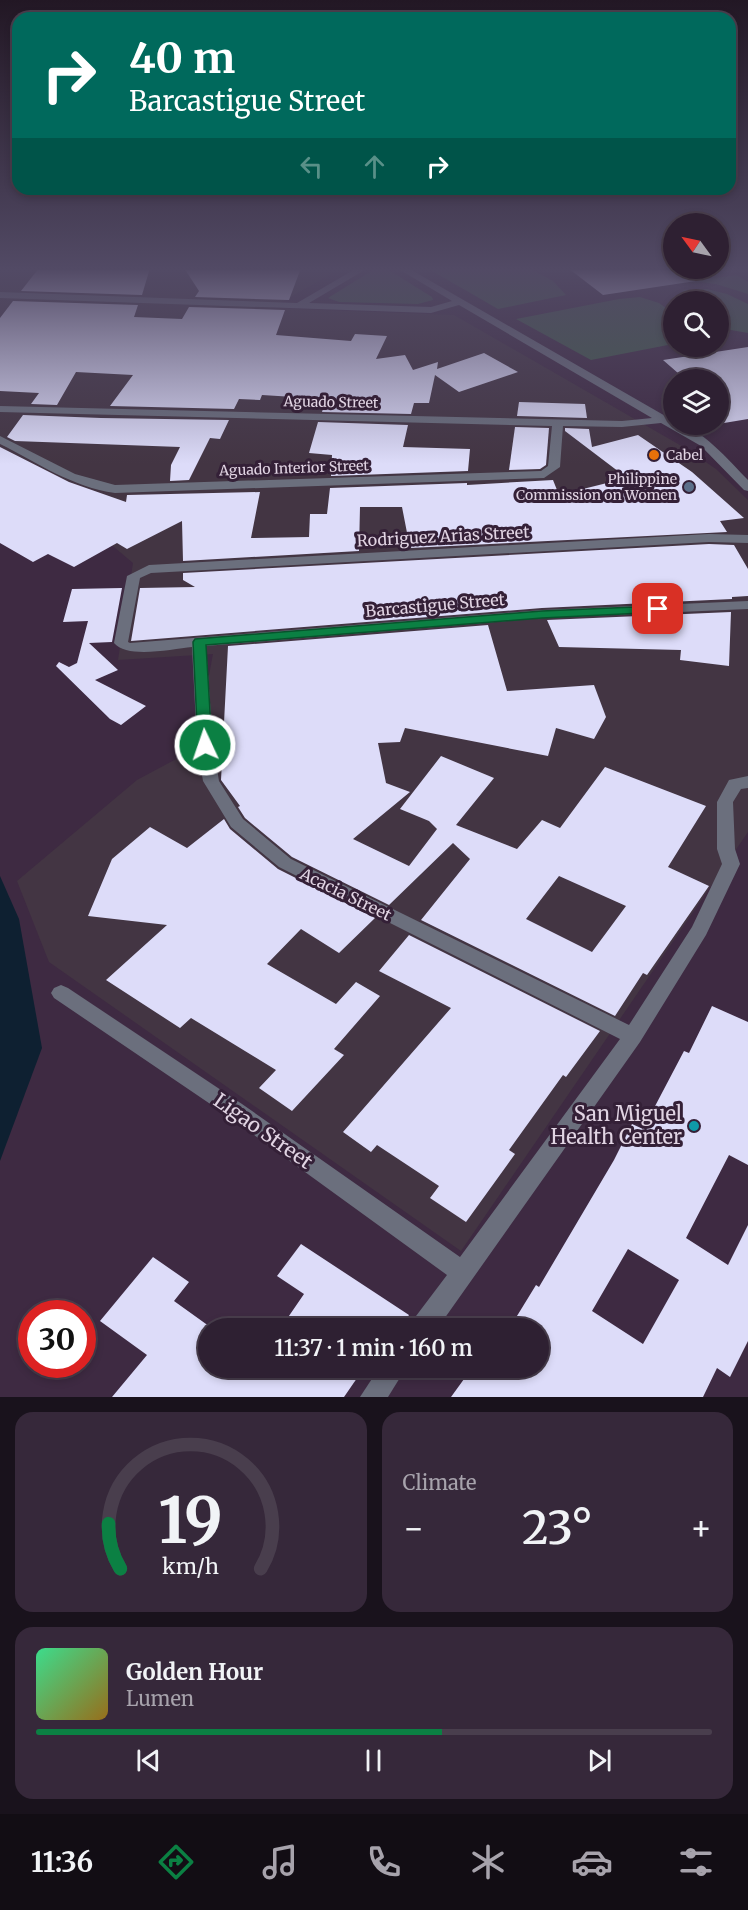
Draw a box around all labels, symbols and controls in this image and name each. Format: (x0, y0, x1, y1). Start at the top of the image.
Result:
text: 40 m (129, 32, 235, 84)
icon: right (30, 36, 108, 114)
text: Barcastigue Street (129, 84, 365, 118)
icon: left (295, 150, 328, 183)
icon: ahead (358, 150, 391, 183)
icon: right (421, 150, 454, 183)
north arrow (663, 213, 729, 279)
map controls (663, 213, 729, 435)
button: search (663, 291, 729, 357)
button: layers (663, 369, 729, 435)
street label: Aguado Street (282, 392, 379, 412)
place label: Cabel (666, 446, 704, 464)
marker: Cabel (647, 448, 661, 462)
street label: Aguado Interior Street (218, 456, 370, 480)
place label: Philippine Commission on Women (516, 470, 677, 504)
marker: Philippine Commission on Women (682, 480, 696, 494)
street label: Rodriguez Arias Street (356, 521, 531, 551)
pin (632, 583, 683, 634)
street label: Barcastigue Street (364, 589, 506, 621)
icon: arrive (641, 592, 674, 625)
position arrow (173, 713, 237, 777)
street label: Acacia Street (296, 863, 396, 925)
street label: Ligao Street (209, 1087, 318, 1174)
place label: San Miguel Health Center (550, 1101, 682, 1149)
marker: San Miguel Health Center (687, 1119, 701, 1133)
speed limit sign: 30 (18, 1300, 96, 1378)
text: 11:37 · 1 min · 160 m (274, 1334, 473, 1362)
text: Climate (403, 1470, 477, 1495)
text: 19 (159, 1482, 223, 1560)
text: 23° (522, 1500, 593, 1556)
text: − (403, 1508, 425, 1549)
text: + (690, 1508, 712, 1549)
text: km/h (162, 1553, 219, 1580)
text: Golden Hour (126, 1658, 263, 1686)
text: Lumen (126, 1686, 194, 1711)
icon: previous (132, 1744, 165, 1777)
icon: pause (357, 1744, 390, 1777)
icon: next (583, 1744, 616, 1777)
icon: directions (155, 1841, 197, 1883)
icon: music (259, 1841, 301, 1883)
icon: phone (363, 1841, 405, 1883)
icon: climate (467, 1841, 509, 1883)
icon: car (571, 1841, 613, 1883)
icon: filters (675, 1841, 717, 1883)
text: 11:36 (31, 1845, 93, 1879)

